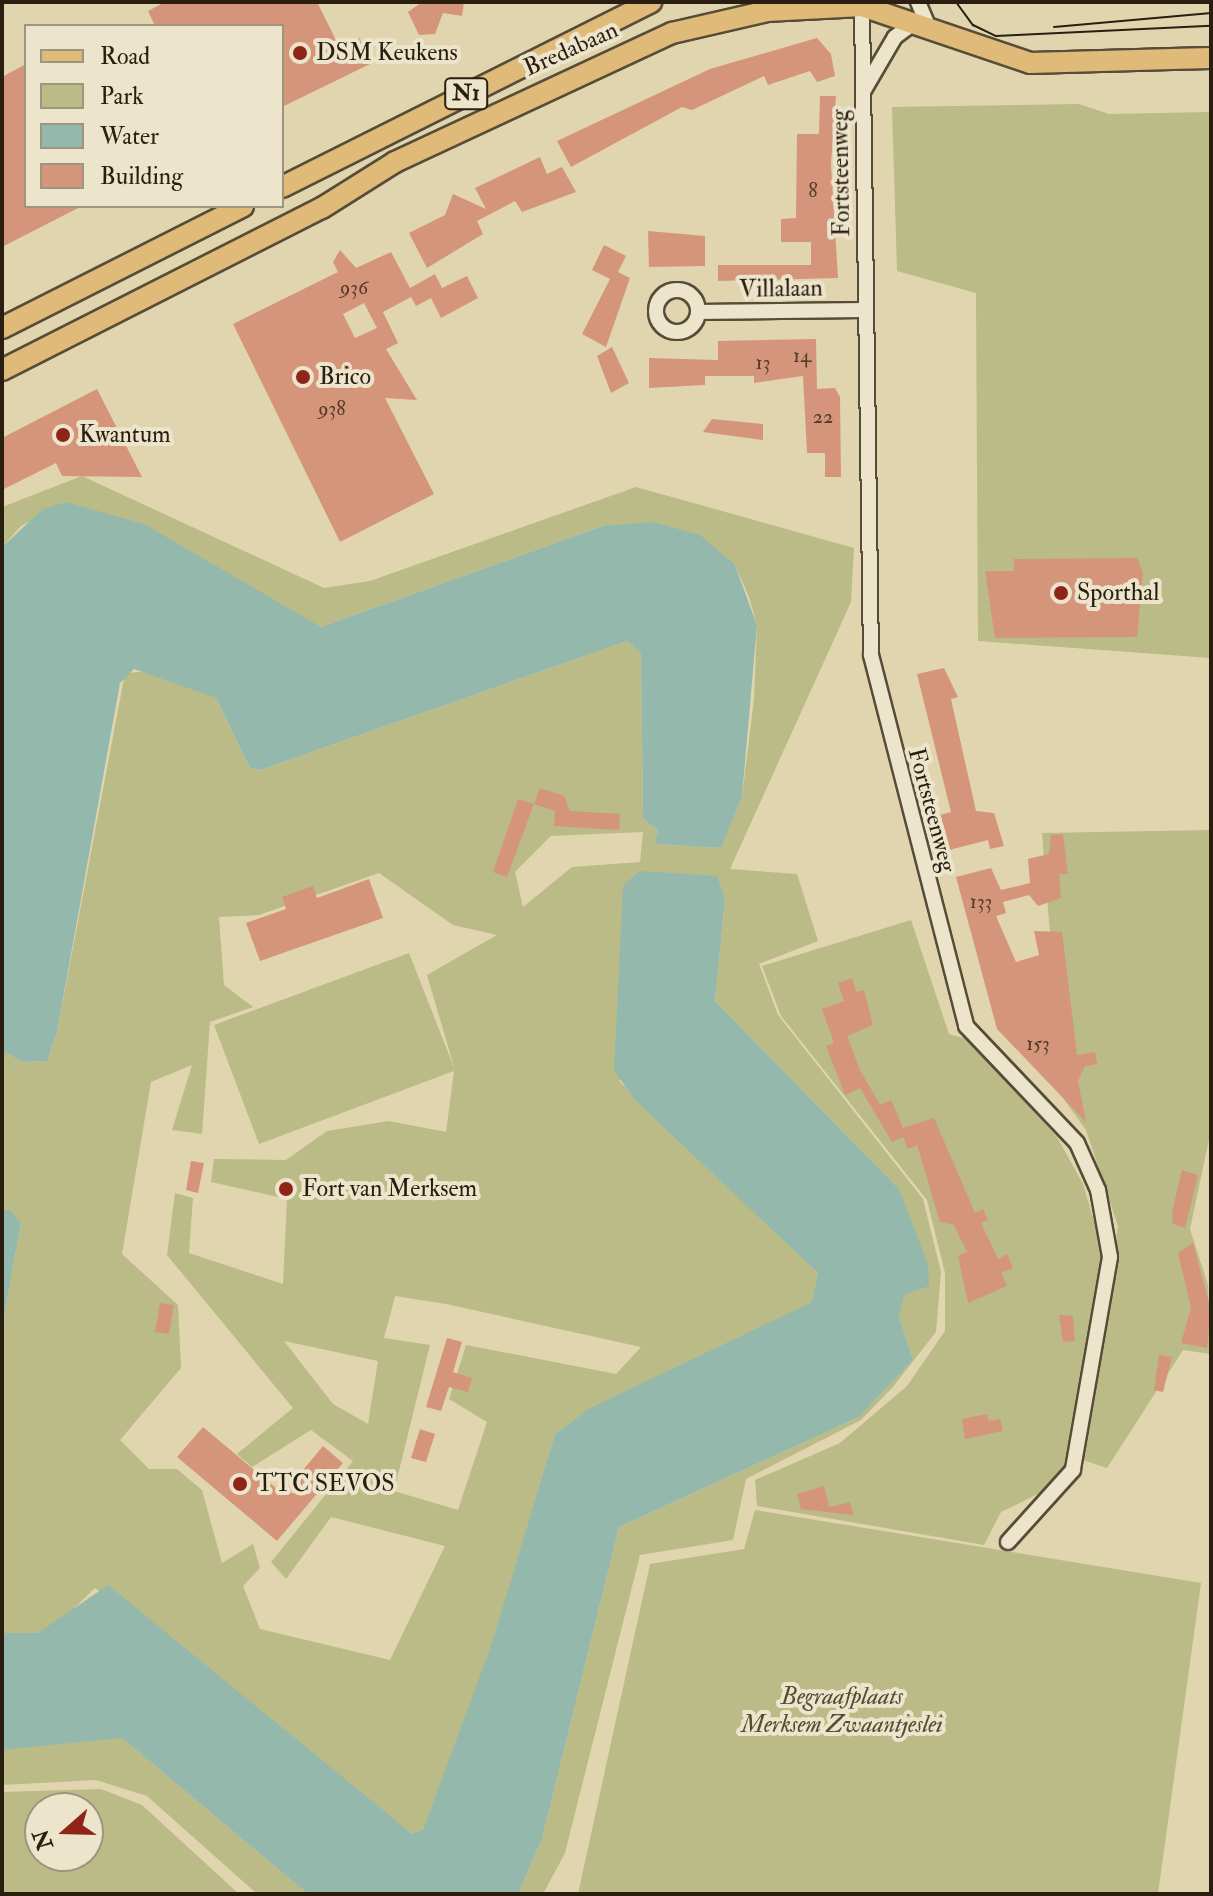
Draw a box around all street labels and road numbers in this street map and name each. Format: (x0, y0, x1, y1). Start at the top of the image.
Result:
street label: Bredabaan (519, 15, 623, 83)
road number: N1 (444, 76, 488, 112)
street label: Fortsteenweg (825, 109, 857, 237)
street label: Villalaan (739, 274, 823, 304)
street label: Fortsteenweg (902, 745, 962, 875)

